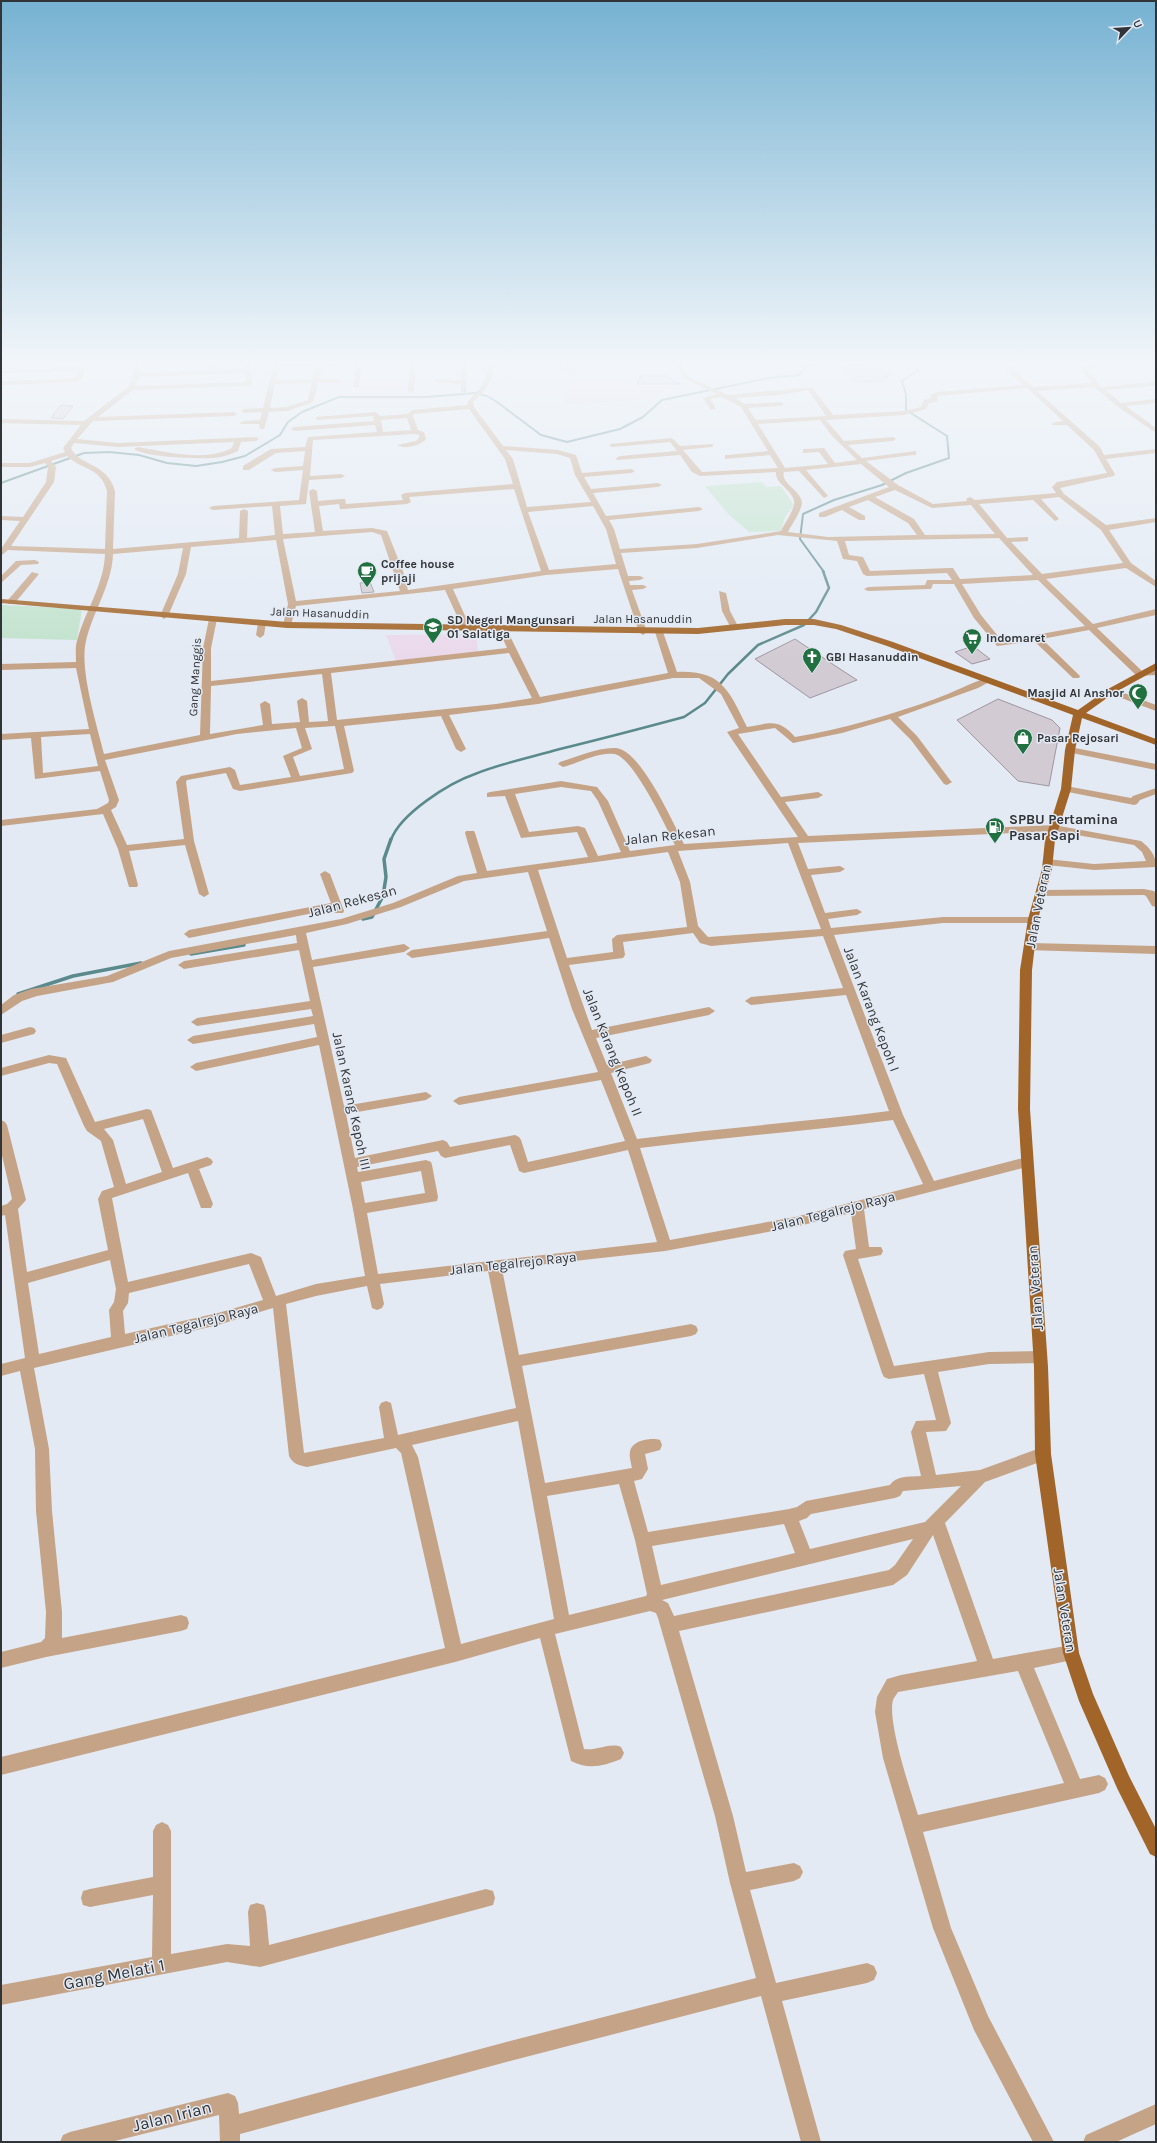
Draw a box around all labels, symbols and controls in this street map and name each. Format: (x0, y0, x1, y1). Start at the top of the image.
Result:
north arrow (1109, 8, 1149, 48)
text: U (1130, 18, 1145, 30)
place label: Coffee house prijaji (381, 557, 454, 585)
cafe icon: Coffee house prijaji (356, 560, 378, 588)
street label: Jalan Hasanuddin (270, 604, 370, 622)
street label: Jalan Hasanuddin (594, 612, 692, 626)
place label: SD Negeri Mangunsari 01 Salatiga (447, 613, 575, 641)
school or university icon: SD Negeri Mangunsari 01 Salatiga (422, 616, 444, 644)
supermarket icon: Indomaret (961, 627, 983, 655)
place label: Indomaret (986, 631, 1046, 645)
street label: Gang Manggis (186, 637, 204, 717)
church icon: GBI Hasanuddin (801, 646, 823, 674)
place label: GBI Hasanuddin (826, 650, 919, 664)
mosque icon: Masjid Al Anshor (1127, 682, 1149, 710)
place label: Masjid Al Anshor (1027, 686, 1124, 700)
shop icon: Pasar Rejosari (1012, 727, 1034, 755)
place label: Pasar Rejosari (1037, 731, 1119, 745)
place label: SPBU Pertamina Pasar Sapi (1009, 811, 1118, 844)
fuel station icon: SPBU Pertamina Pasar Sapi (984, 816, 1006, 844)
street label: Jalan Rekesan (624, 822, 716, 849)
street label: Jalan Veteran (1022, 863, 1055, 949)
street label: Jalan Rekesan (306, 881, 398, 921)
street label: Jalan Karang Kepoh I (840, 944, 903, 1074)
street label: Jalan Karang Kepoh II (579, 986, 646, 1119)
street label: Jalan Karang Kepoh III (329, 1031, 374, 1172)
street label: Jalan Tegalrejo Raya (769, 1188, 897, 1235)
street label: Jalan Veteran (1024, 1245, 1047, 1331)
street label: Jalan Tegalrejo Raya (449, 1248, 577, 1279)
street label: Jalan Tegalrejo Raya (132, 1300, 260, 1347)
street label: Jalan Veteran (1049, 1567, 1080, 1653)
street label: Gang Melati 1 (62, 1954, 166, 1994)
street label: Jalan Irian (131, 2097, 213, 2135)

